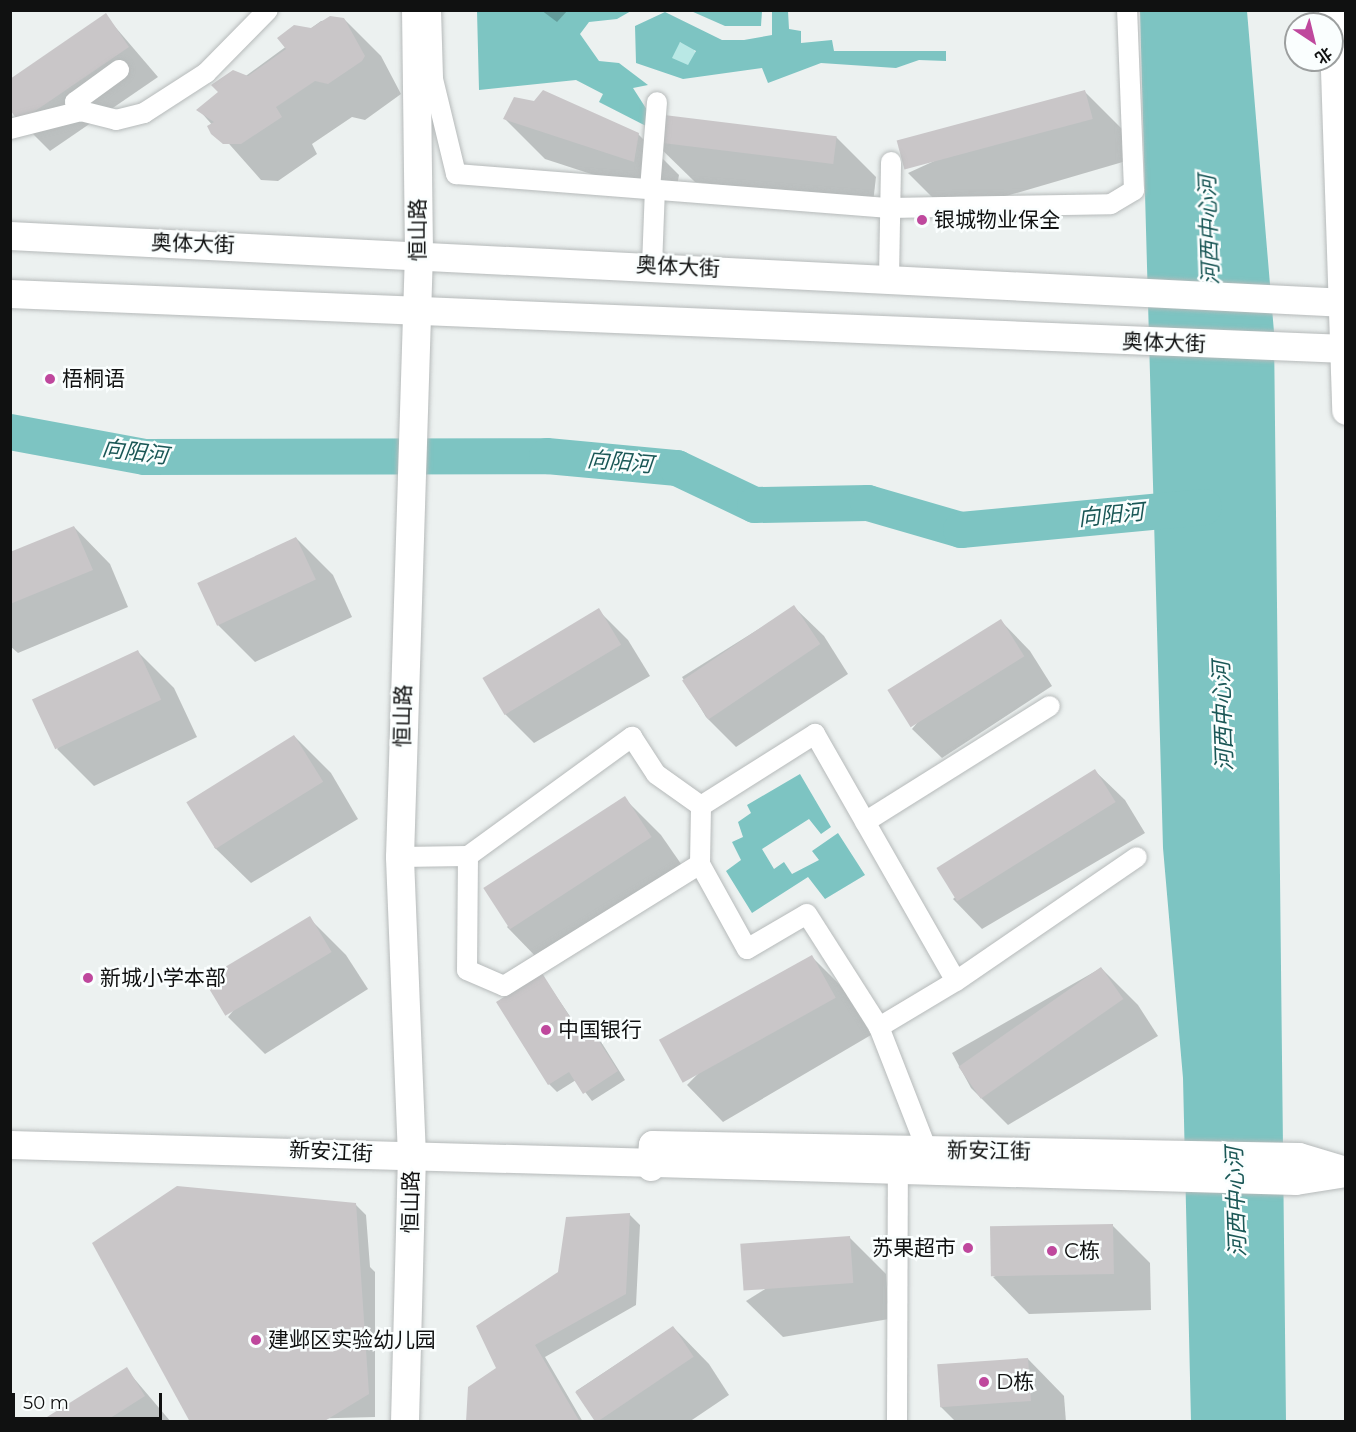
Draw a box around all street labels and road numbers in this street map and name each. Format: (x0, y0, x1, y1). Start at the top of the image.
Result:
street label: 恒山路 (405, 199, 431, 261)
street label: 奥体大街 (151, 230, 235, 258)
street label: 奥体大街 (635, 252, 721, 282)
street label: 奥体大街 (1122, 329, 1206, 357)
street label: 恒山路 (390, 684, 416, 748)
street label: 新安江街 (288, 1137, 374, 1167)
street label: 新安江街 (947, 1138, 1031, 1164)
street label: 恒山路 (398, 1170, 424, 1234)

